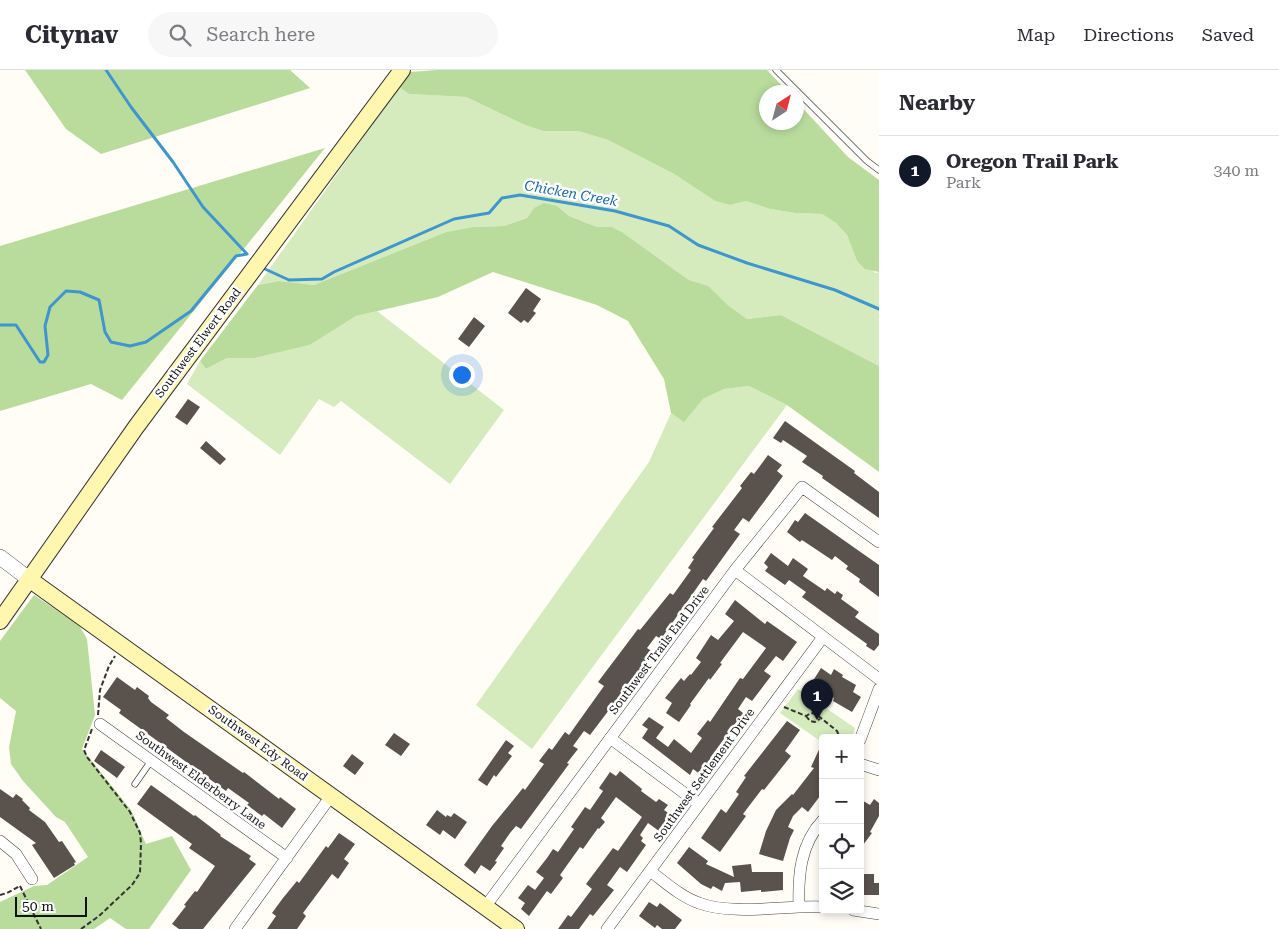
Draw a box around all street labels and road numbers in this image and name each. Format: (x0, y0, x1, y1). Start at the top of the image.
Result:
street label: Southwest Elwert Road (152, 285, 244, 401)
street label: Southwest Trails End Drive (606, 583, 712, 717)
street label: Southwest Edy Road (206, 702, 311, 784)
street label: Southwest Settlement Drive (651, 705, 757, 845)
street label: Southwest Elderberry Lane (133, 728, 269, 832)

